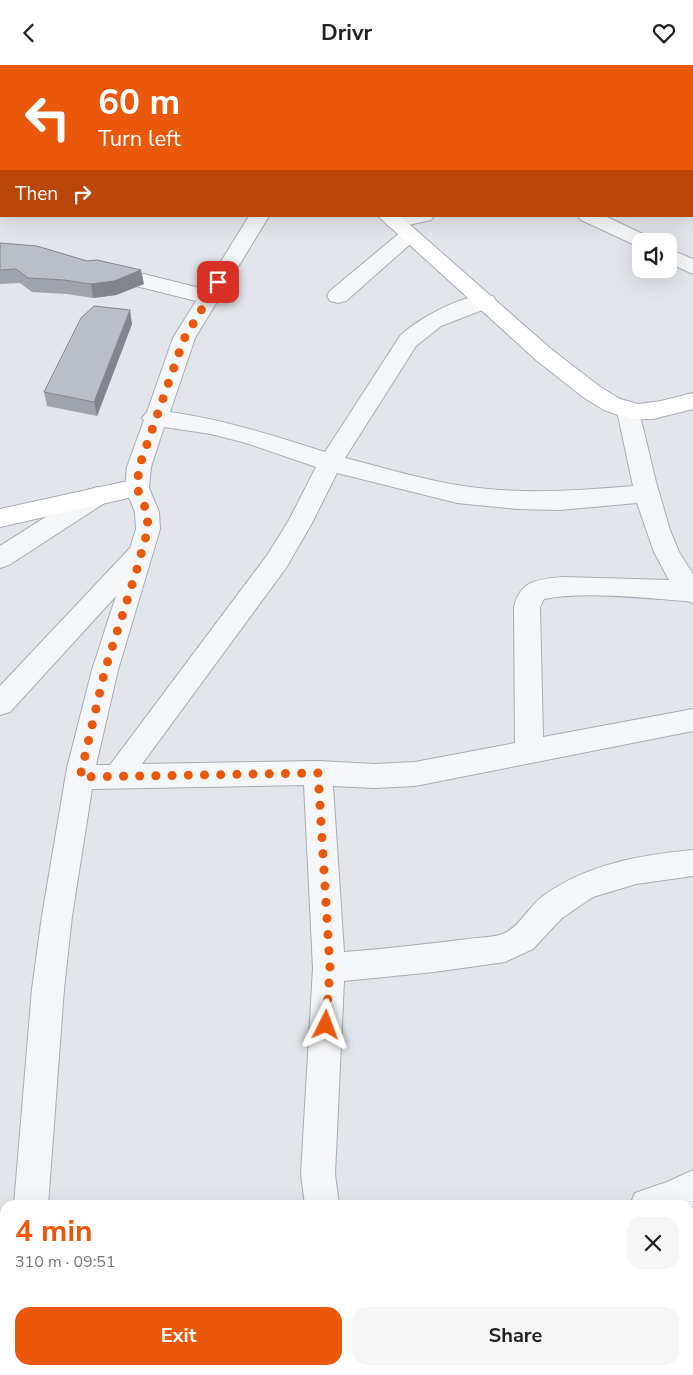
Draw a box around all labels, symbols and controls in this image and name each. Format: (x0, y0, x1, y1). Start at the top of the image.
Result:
text: Drivr (321, 18, 372, 48)
icon: back (15, 19, 43, 47)
icon: heart (650, 19, 678, 47)
text: 60 m (98, 79, 180, 126)
icon: left (15, 85, 80, 150)
text: Turn left (98, 124, 181, 154)
icon: right (68, 180, 96, 208)
text: Then (15, 181, 58, 207)
map controls (632, 233, 677, 278)
button: sound (632, 233, 677, 278)
pin (197, 261, 239, 303)
icon: arrive (204, 268, 232, 296)
position arrow (299, 998, 351, 1050)
text: 4 min (15, 1211, 93, 1252)
button: close (627, 1217, 679, 1269)
text: 310 m · 09:51 (15, 1251, 116, 1273)
button: Exit (15, 1307, 342, 1365)
button: Share (352, 1307, 679, 1365)

